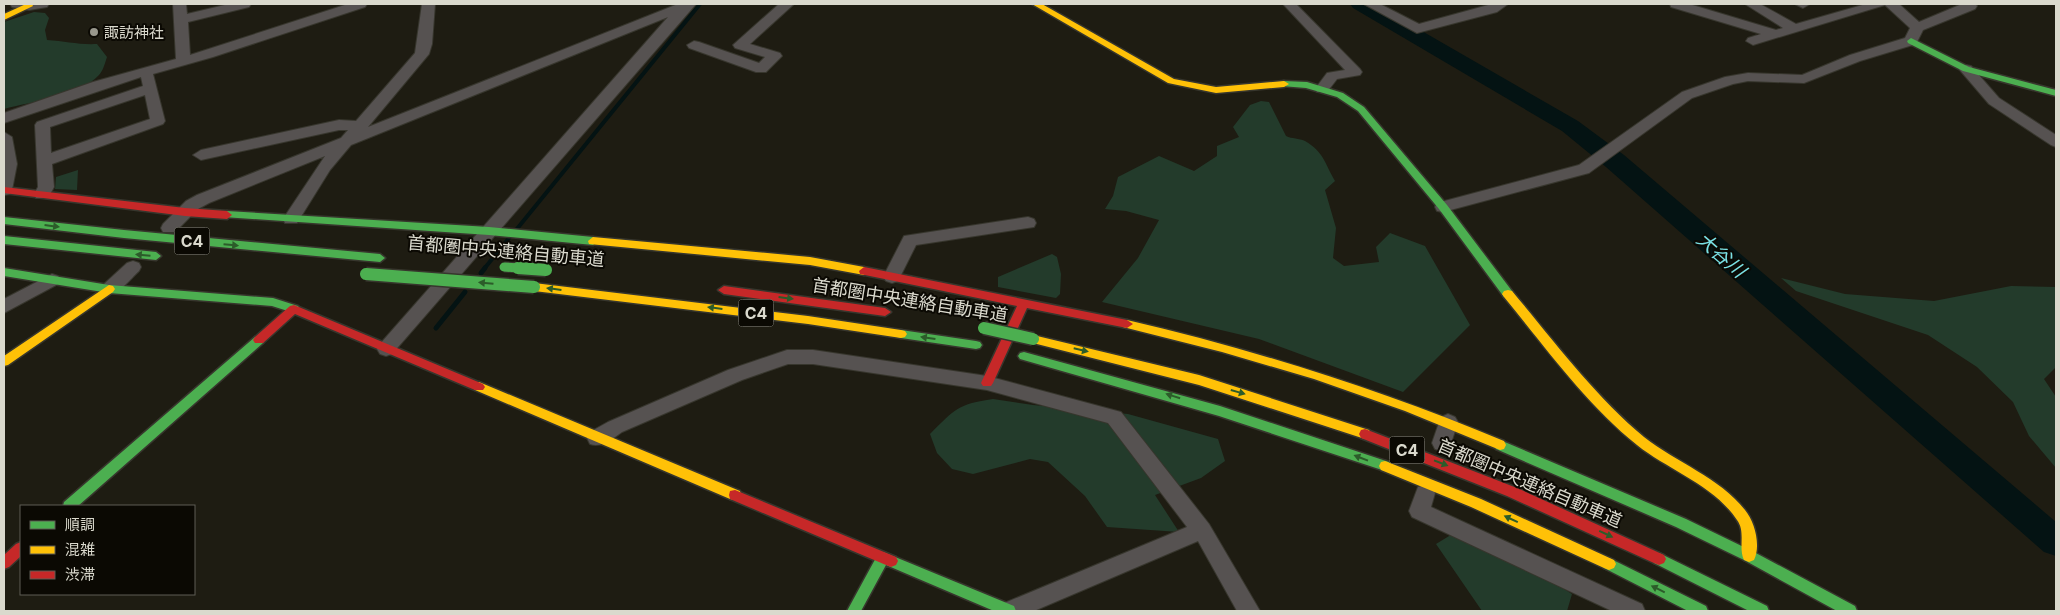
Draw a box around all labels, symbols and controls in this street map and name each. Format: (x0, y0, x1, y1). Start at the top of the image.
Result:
place label: 諏訪神社 (104, 23, 164, 42)
marker: 諏訪神社 (88, 26, 100, 38)
one-way arrow (44, 222, 60, 230)
road number: C4 (174, 228, 210, 255)
water label: 大谷川 (1692, 228, 1752, 284)
street label: 首都圏中央連絡自動車道 (406, 232, 606, 270)
one-way arrow (223, 241, 239, 249)
one-way arrow (135, 251, 151, 259)
street label: 首都圏中央連絡自動車道 (811, 274, 1009, 326)
one-way arrow (477, 279, 493, 287)
one-way arrow (545, 285, 561, 293)
one-way arrow (778, 294, 794, 302)
road number: C4 (738, 300, 774, 326)
one-way arrow (707, 304, 723, 312)
one-way arrow (920, 334, 936, 342)
one-way arrow (1073, 346, 1088, 354)
one-way arrow (1230, 388, 1245, 396)
one-way arrow (1166, 391, 1181, 399)
street label: 首都圏中央連絡自動車道 (1435, 435, 1625, 531)
road number: C4 (1390, 436, 1424, 464)
one-way arrow (1353, 454, 1368, 462)
one-way arrow (1434, 459, 1448, 467)
legend (20, 505, 195, 595)
text: 順調 (65, 515, 95, 534)
one-way arrow (1504, 515, 1518, 523)
one-way arrow (1599, 530, 1613, 538)
text: 混雑 (65, 540, 95, 559)
text: 渋滞 (65, 565, 95, 584)
one-way arrow (1651, 585, 1665, 593)

